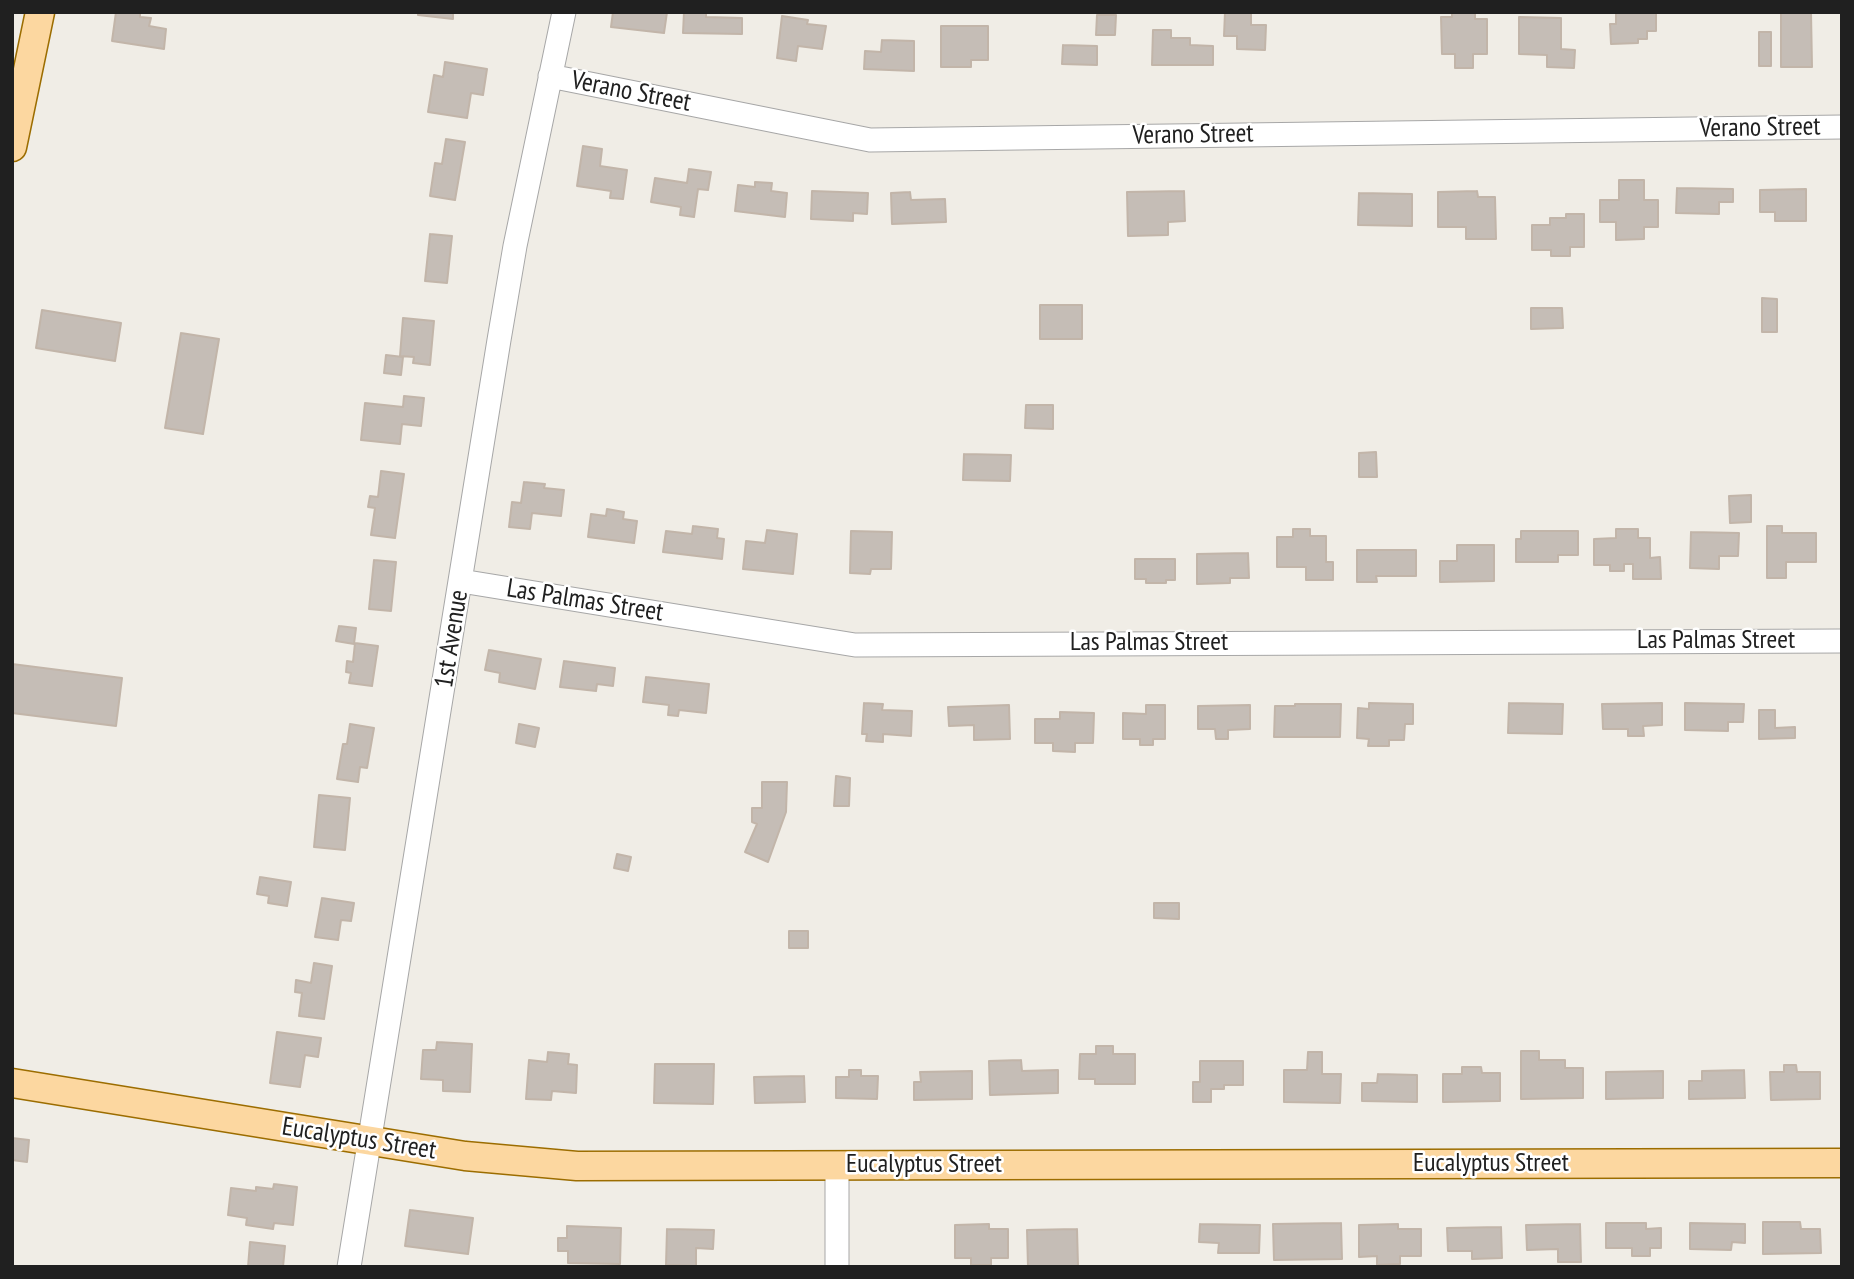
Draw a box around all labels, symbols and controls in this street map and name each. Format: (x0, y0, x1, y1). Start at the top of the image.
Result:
street label: Verano Street (569, 65, 693, 119)
street label: Verano Street (1699, 111, 1821, 145)
street label: Verano Street (1132, 118, 1254, 152)
street label: Las Palmas Street (505, 573, 665, 629)
street label: 1st Avenue (429, 588, 475, 690)
street label: Las Palmas Street (1637, 625, 1795, 657)
street label: Las Palmas Street (1070, 627, 1228, 659)
street label: Eucalyptus Street (280, 1111, 438, 1167)
street label: Eucalyptus Street (1413, 1148, 1569, 1180)
street label: Eucalyptus Street (846, 1149, 1002, 1181)

